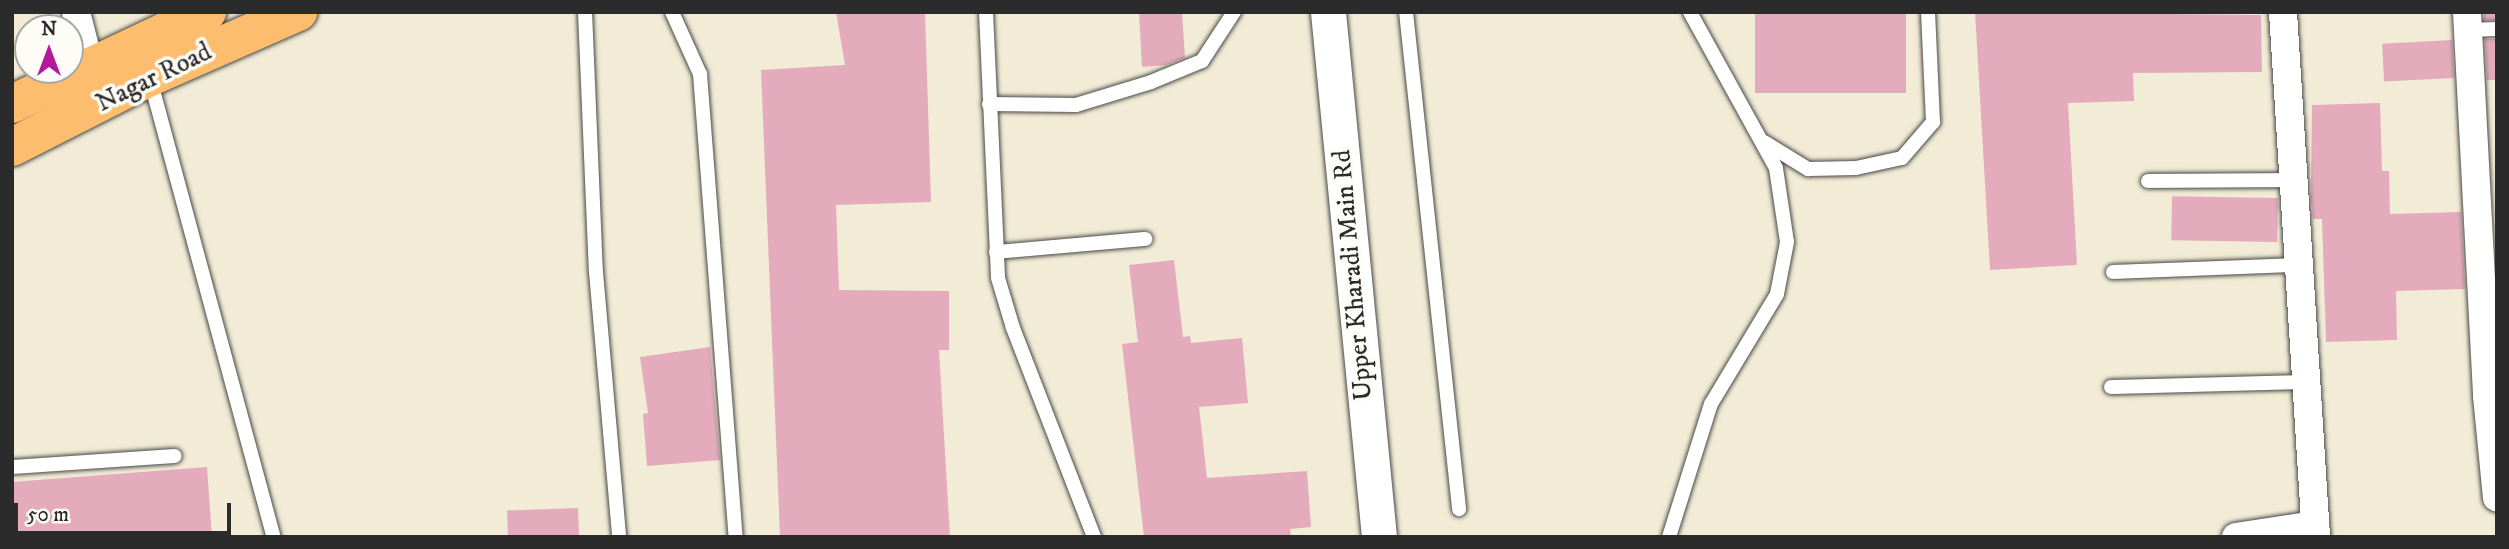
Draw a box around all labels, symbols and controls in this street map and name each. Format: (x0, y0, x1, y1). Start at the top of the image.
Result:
north arrow (14, 14, 84, 84)
text: N (41, 18, 57, 41)
street label: Nagar Road (91, 37, 217, 119)
street label: Upper Kharadi Main Rd (1326, 148, 1380, 402)
scale bar (18, 490, 234, 534)
text: 50 m (27, 502, 69, 528)

